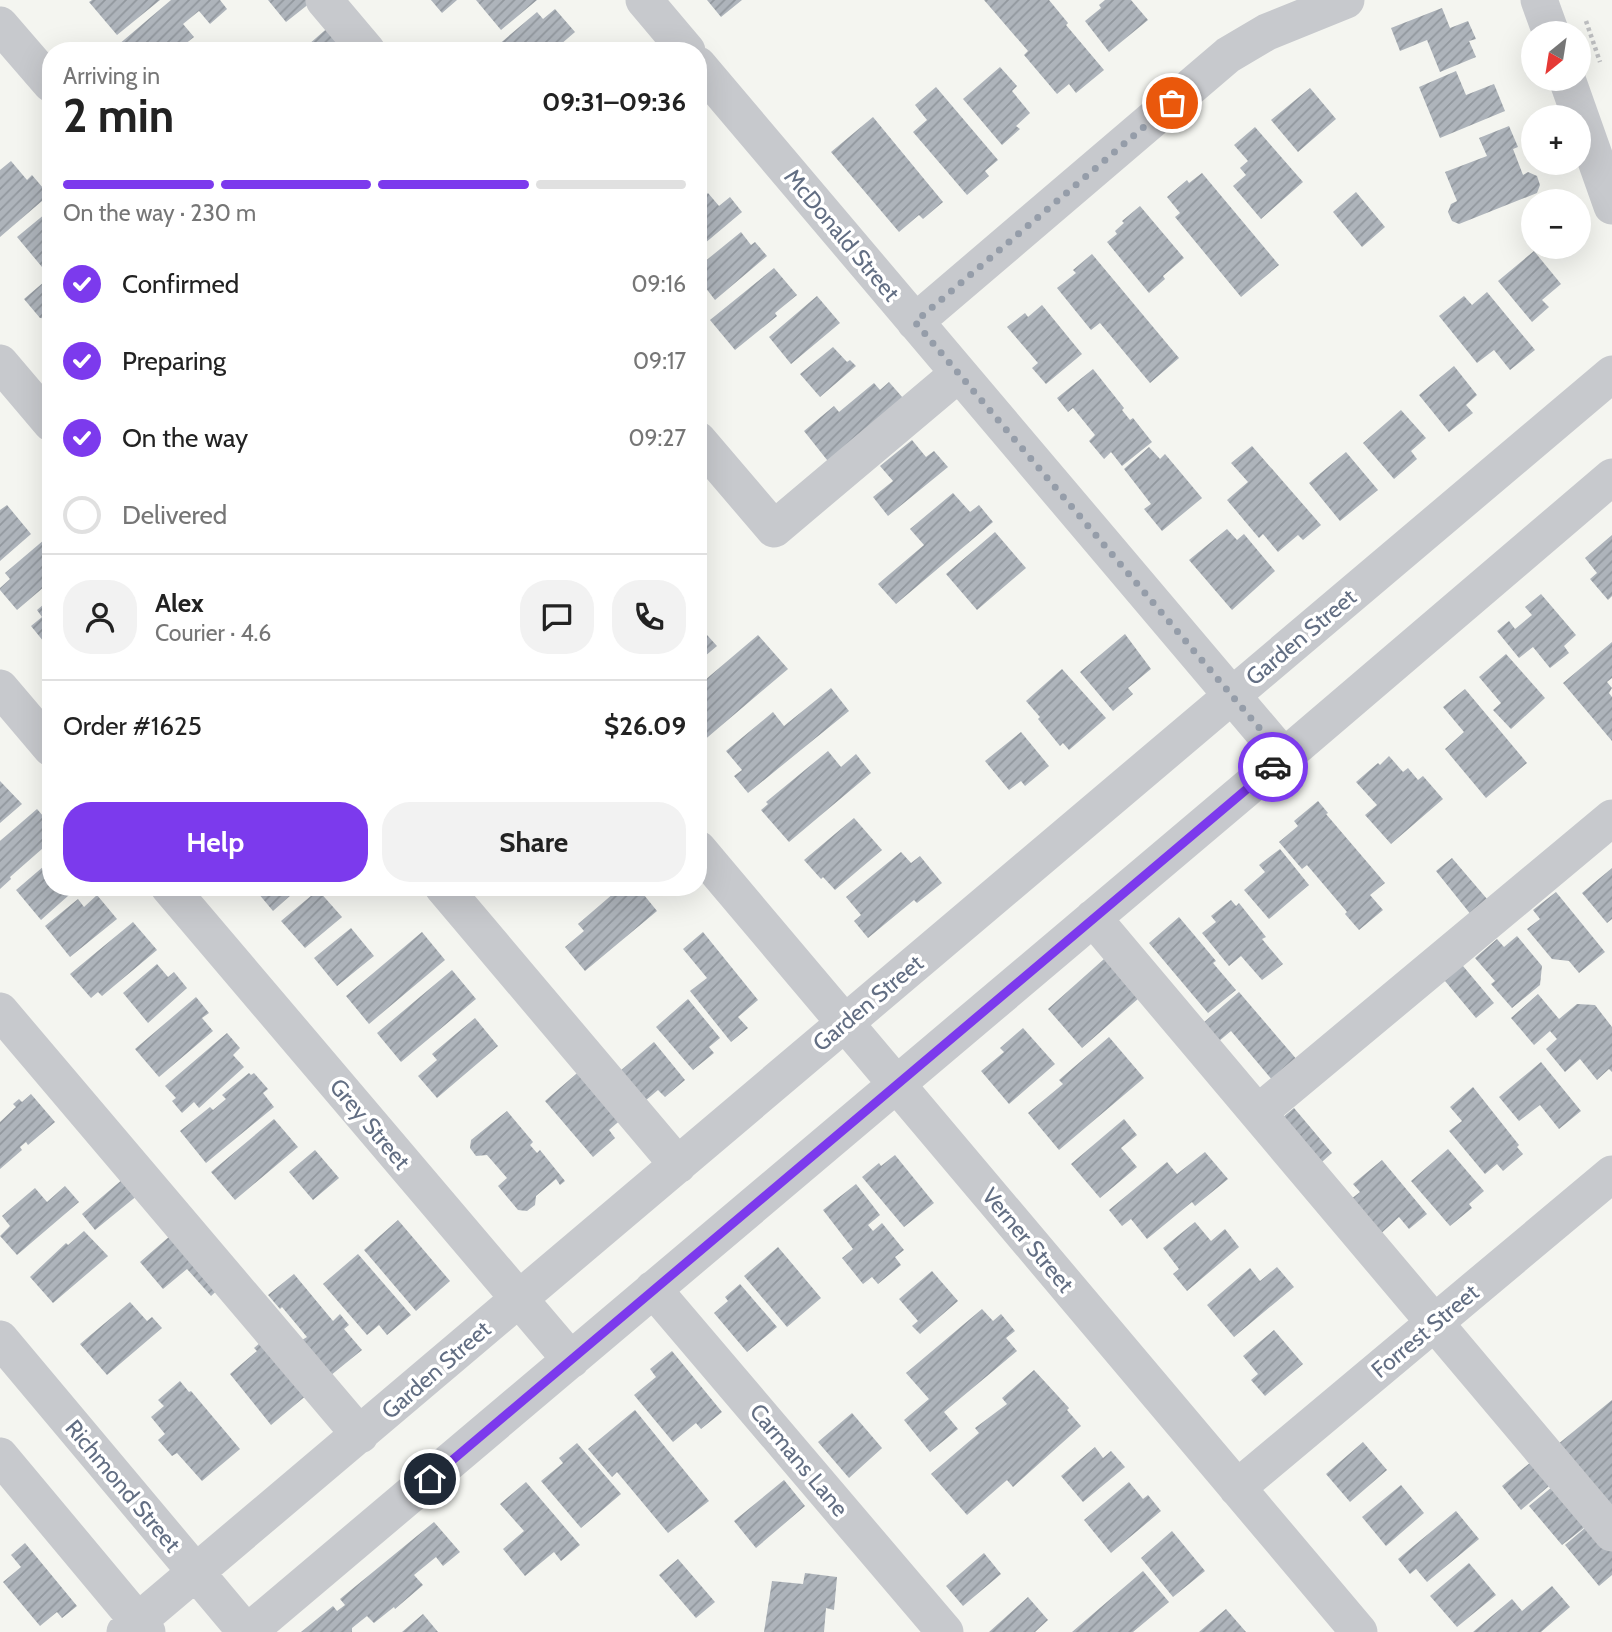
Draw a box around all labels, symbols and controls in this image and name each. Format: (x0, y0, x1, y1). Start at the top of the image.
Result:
north arrow (1521, 21, 1591, 91)
map controls (1521, 21, 1591, 259)
text: Arriving in (63, 62, 160, 90)
pin (1142, 73, 1202, 133)
icon: bag (1153, 84, 1191, 122)
text: 09:31–09:36 (542, 86, 686, 118)
text: 2 min (63, 88, 174, 144)
button: + (1521, 105, 1591, 175)
street label: McDonald Street (779, 163, 906, 307)
button: − (1521, 189, 1591, 259)
text: On the way · 230 m (63, 199, 256, 227)
icon: check (63, 265, 101, 303)
text: Confirmed (122, 268, 239, 300)
text: 09:16 (632, 270, 686, 298)
icon: check (63, 342, 101, 380)
text: Preparing (122, 345, 226, 377)
text: 09:17 (633, 347, 686, 375)
icon: check (63, 419, 101, 457)
text: On the way (122, 422, 248, 454)
text: 09:27 (628, 424, 686, 452)
text: Delivered (122, 499, 227, 531)
button: person (63, 580, 137, 654)
button: chat (520, 580, 594, 654)
button: phone (612, 580, 686, 654)
street label: Garden Street (1240, 583, 1362, 691)
text: Alex (155, 587, 204, 619)
text: Courier · 4.6 (155, 619, 271, 647)
text: Order #1625 (63, 710, 202, 742)
text: $26.09 (604, 710, 686, 742)
courier (1238, 732, 1308, 802)
icon: car (1254, 748, 1292, 786)
button: Help (63, 802, 368, 882)
button: Share (382, 802, 686, 882)
street label: Garden Street (807, 949, 929, 1057)
street label: Grey Street (324, 1073, 416, 1175)
street label: Verner Street (976, 1182, 1080, 1298)
street label: Forrest Street (1366, 1278, 1484, 1384)
street label: Garden Street (376, 1315, 496, 1425)
street label: Carmans Lane (744, 1398, 854, 1522)
street label: Richmond Street (59, 1414, 187, 1558)
pin (400, 1449, 460, 1509)
icon: home (411, 1460, 449, 1498)

